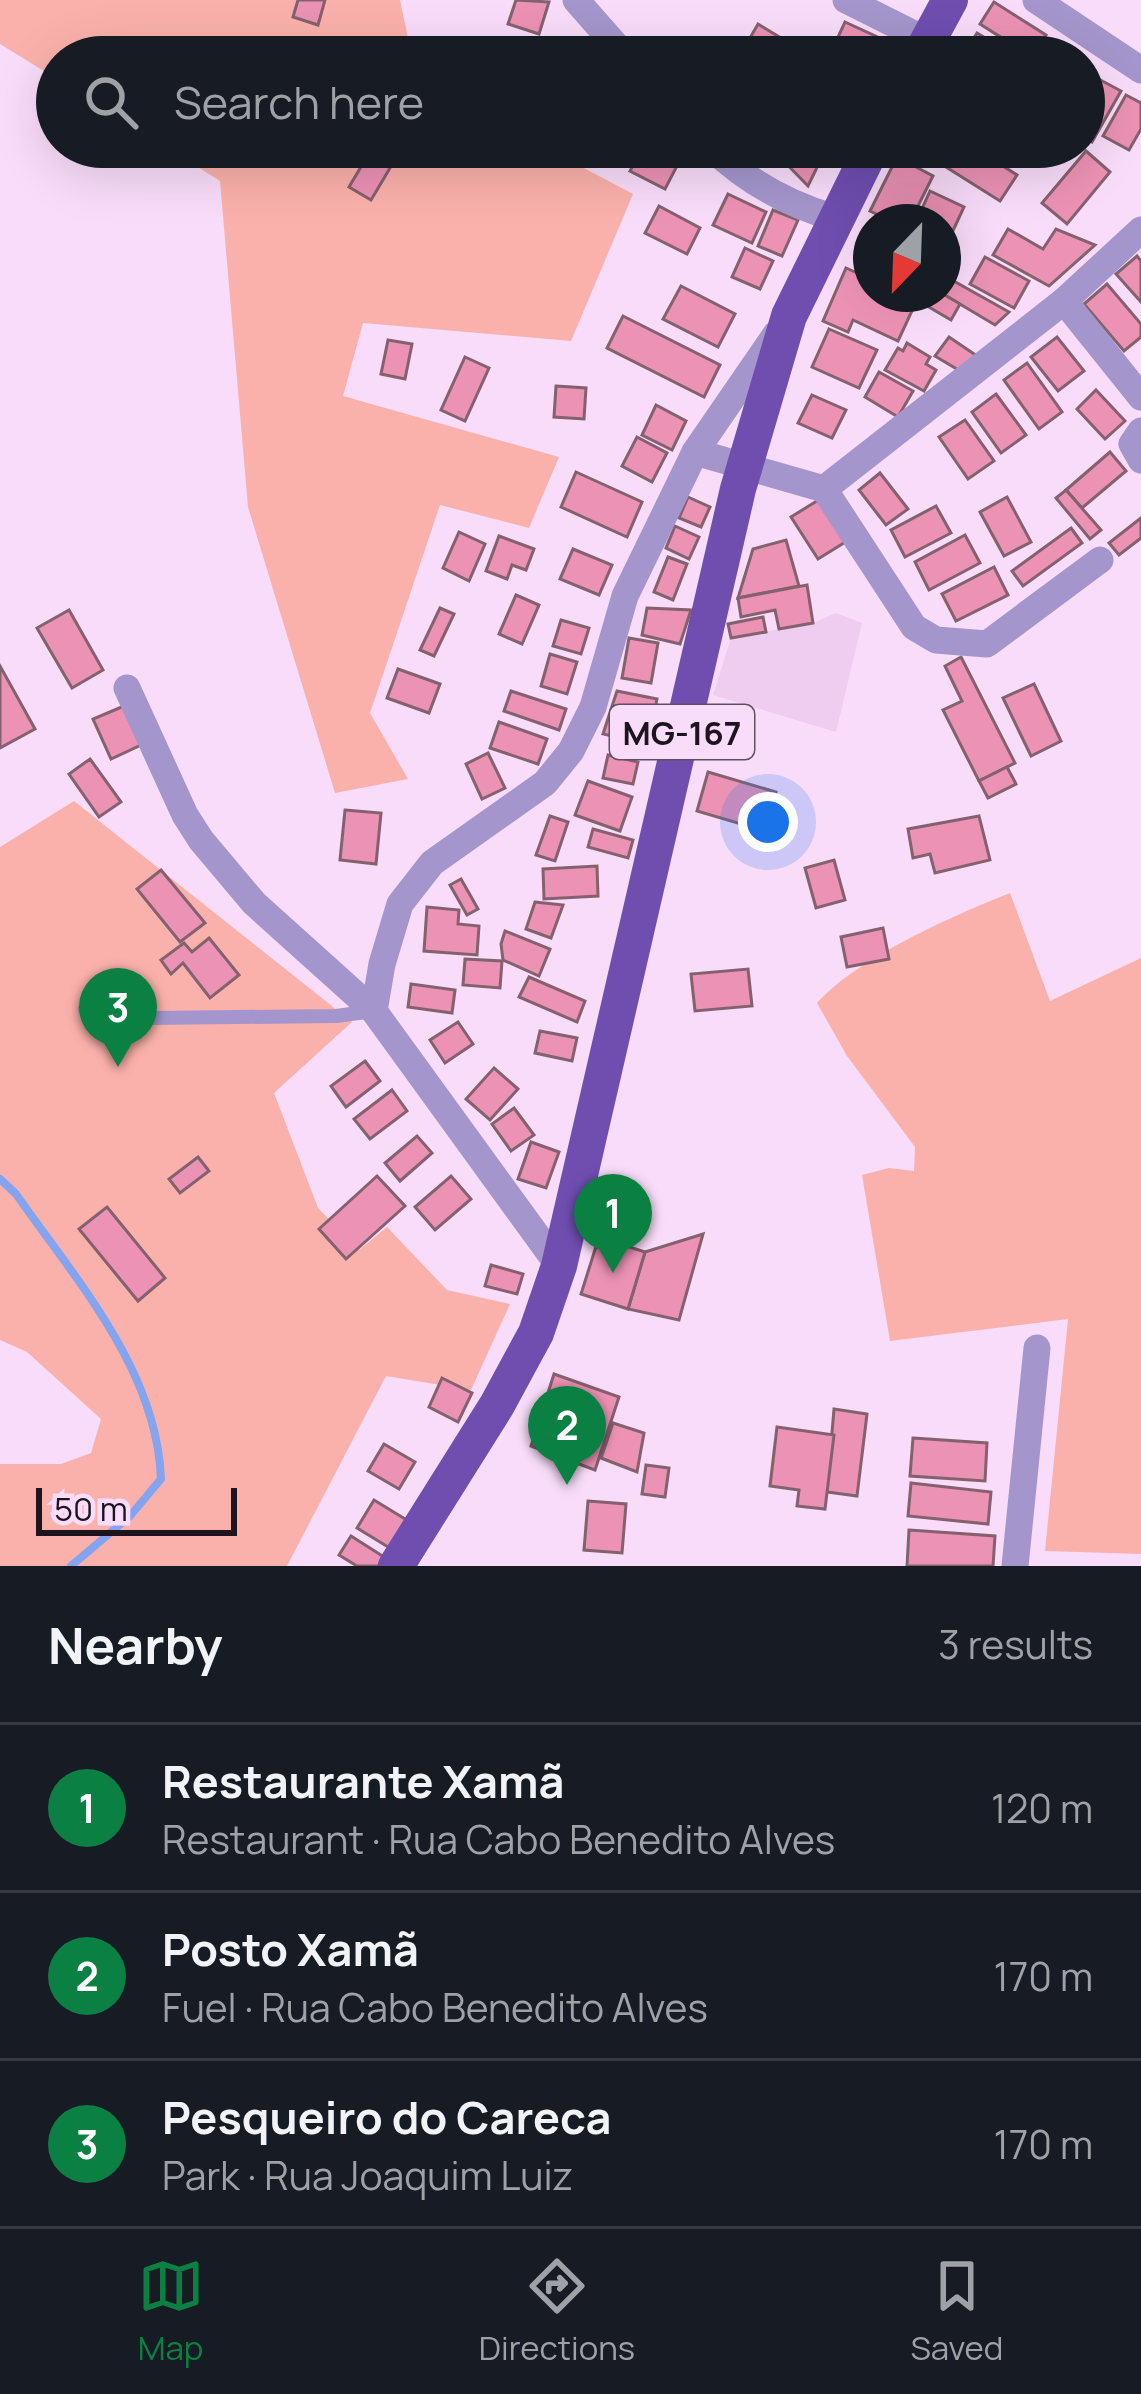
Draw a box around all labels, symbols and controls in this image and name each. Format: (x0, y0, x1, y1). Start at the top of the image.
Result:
search box (36, 36, 1105, 168)
icon: search (78, 69, 144, 135)
text: Search here (174, 71, 424, 133)
north arrow (853, 204, 961, 312)
road number: MG-167 (610, 705, 754, 759)
your location (738, 792, 798, 852)
pin: 3 (79, 968, 157, 1067)
pin: 1 (574, 1174, 652, 1273)
pin: 2 (528, 1386, 606, 1485)
scale bar (36, 1482, 237, 1535)
text: 50 m (54, 1486, 128, 1531)
text: Nearby (48, 1610, 223, 1679)
text: 3 results (938, 1617, 1093, 1671)
text: Restaurante Xamã (162, 1750, 564, 1812)
text: 1 (78, 1781, 96, 1835)
text: 120 m (991, 1781, 1093, 1835)
text: Restaurant · Rua Cabo Benedito Alves (162, 1812, 835, 1866)
text: Posto Xamã (162, 1918, 419, 1980)
text: 2 (75, 1949, 99, 2003)
text: 170 m (994, 1949, 1093, 2003)
text: Fuel · Rua Cabo Benedito Alves (162, 1980, 708, 2034)
text: Pesqueiro do Careca (162, 2086, 612, 2148)
text: 3 (76, 2117, 98, 2171)
text: 170 m (994, 2117, 1093, 2171)
text: Park · Rua Joaquim Luiz (162, 2148, 573, 2202)
tab: Map (138, 2253, 204, 2370)
tab: Directions (479, 2253, 635, 2370)
tab: Saved (910, 2253, 1003, 2370)

